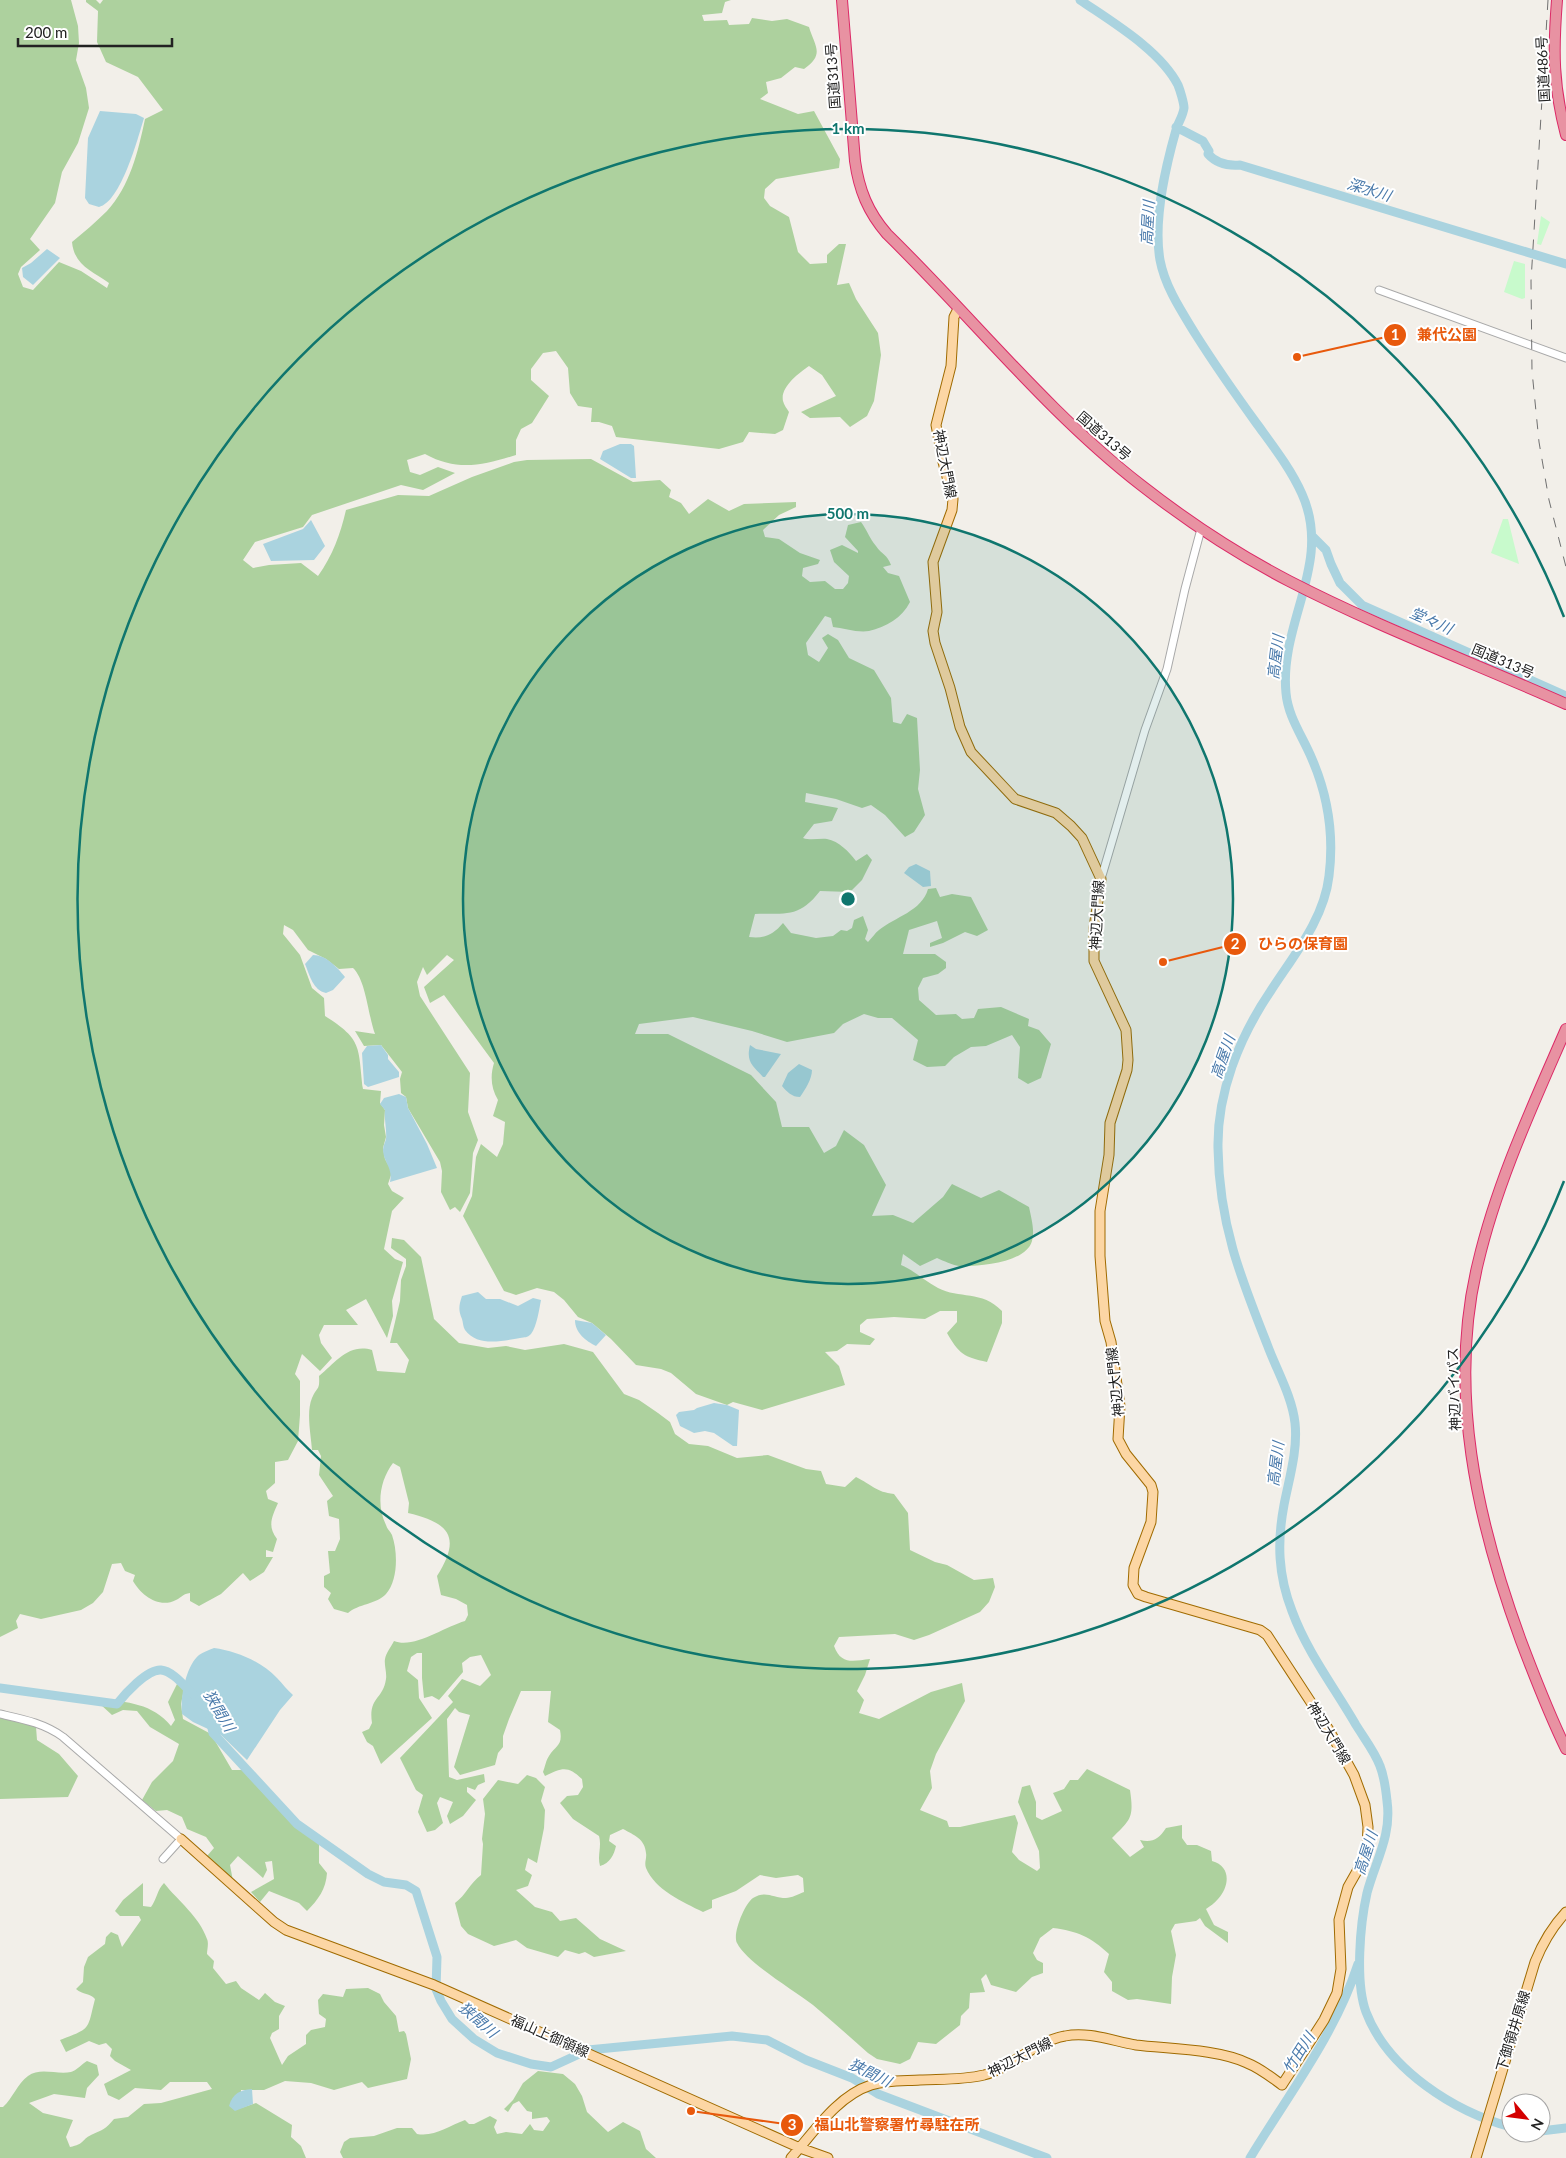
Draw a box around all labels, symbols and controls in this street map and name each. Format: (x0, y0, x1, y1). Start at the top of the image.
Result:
scale bar (18, 15, 171, 47)
text: 200 m (25, 23, 67, 41)
street label: 国道486号 (1532, 35, 1553, 103)
street label: 国道313号 (822, 42, 843, 110)
text: 1 km (832, 119, 864, 137)
water label: 深水川 (1345, 174, 1395, 205)
water label: 高屋川 (1137, 198, 1157, 246)
callout: 兼代公園 (1382, 320, 1487, 350)
text: 1 (1391, 325, 1399, 343)
text: 兼代公園 (1417, 325, 1477, 343)
street label: 国道313号 (1074, 407, 1135, 464)
street label: 神辺大門線 (930, 428, 961, 500)
text: 500 m (827, 504, 869, 522)
water label: 堂々川 (1407, 603, 1457, 638)
water label: 高屋川 (1263, 631, 1287, 680)
street label: 国道313号 (1469, 640, 1537, 681)
street label: 神辺大門線 (1086, 880, 1107, 950)
centre of rings (839, 890, 857, 908)
callout: ひらの保育園 (1223, 929, 1358, 959)
text: 2 (1231, 934, 1240, 952)
text: ひらの保育園 (1258, 934, 1348, 952)
water label: 高屋川 (1206, 1031, 1239, 1081)
street label: 神辺大門線 (1102, 1346, 1127, 1418)
street label: 神辺バイパス (1444, 1347, 1463, 1431)
water label: 高屋川 (1263, 1438, 1287, 1487)
water label: 狭間川 (201, 1687, 240, 1736)
street label: 神辺大門線 (1304, 1698, 1355, 1767)
water label: 高屋川 (1350, 1827, 1381, 1877)
street label: 下御領井原線 (1492, 1988, 1533, 2074)
water label: 狭間川 (456, 1998, 503, 2042)
street label: 福山上御領線 (508, 2011, 592, 2060)
water label: 竹田川 (1279, 2027, 1319, 2076)
street label: 神辺大門線 (985, 2033, 1055, 2080)
water label: 狭間川 (846, 2054, 896, 2091)
north arrow (1501, 2093, 1551, 2143)
callout: 福山北警察署竹尋駐在所 (779, 2110, 989, 2140)
text: 3 (788, 2115, 796, 2133)
text: 福山北警察署竹尋駐在所 (813, 2115, 980, 2133)
text: N (1528, 2116, 1548, 2133)

